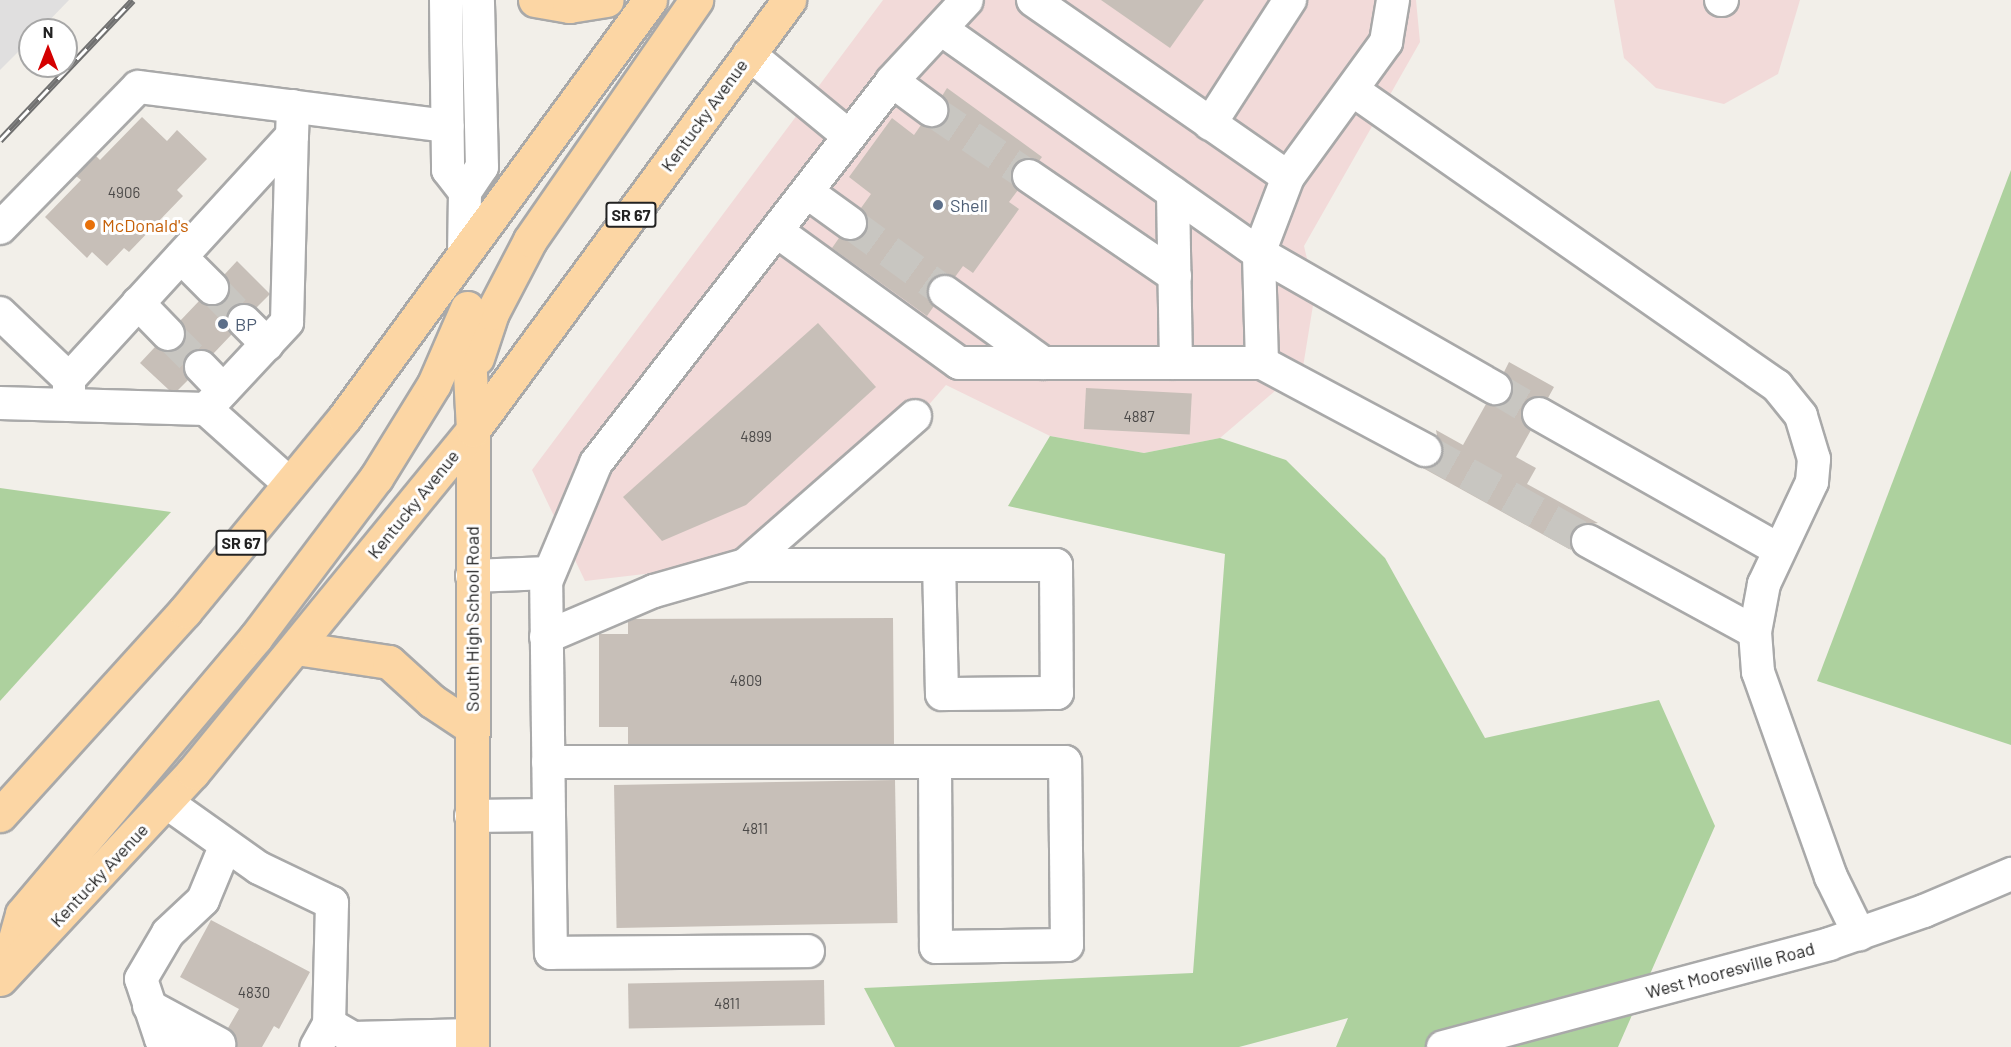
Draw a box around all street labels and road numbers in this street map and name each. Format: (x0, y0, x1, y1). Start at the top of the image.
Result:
street label: Kentucky Avenue (656, 55, 752, 175)
road number: SR 67 (604, 202, 658, 228)
street label: Kentucky Avenue (363, 445, 463, 563)
street label: South High School Road (461, 526, 483, 712)
road number: SR 67 (214, 530, 268, 556)
street label: Kentucky Avenue (46, 819, 152, 931)
street label: West Mooresville Road (1643, 937, 1817, 1003)

